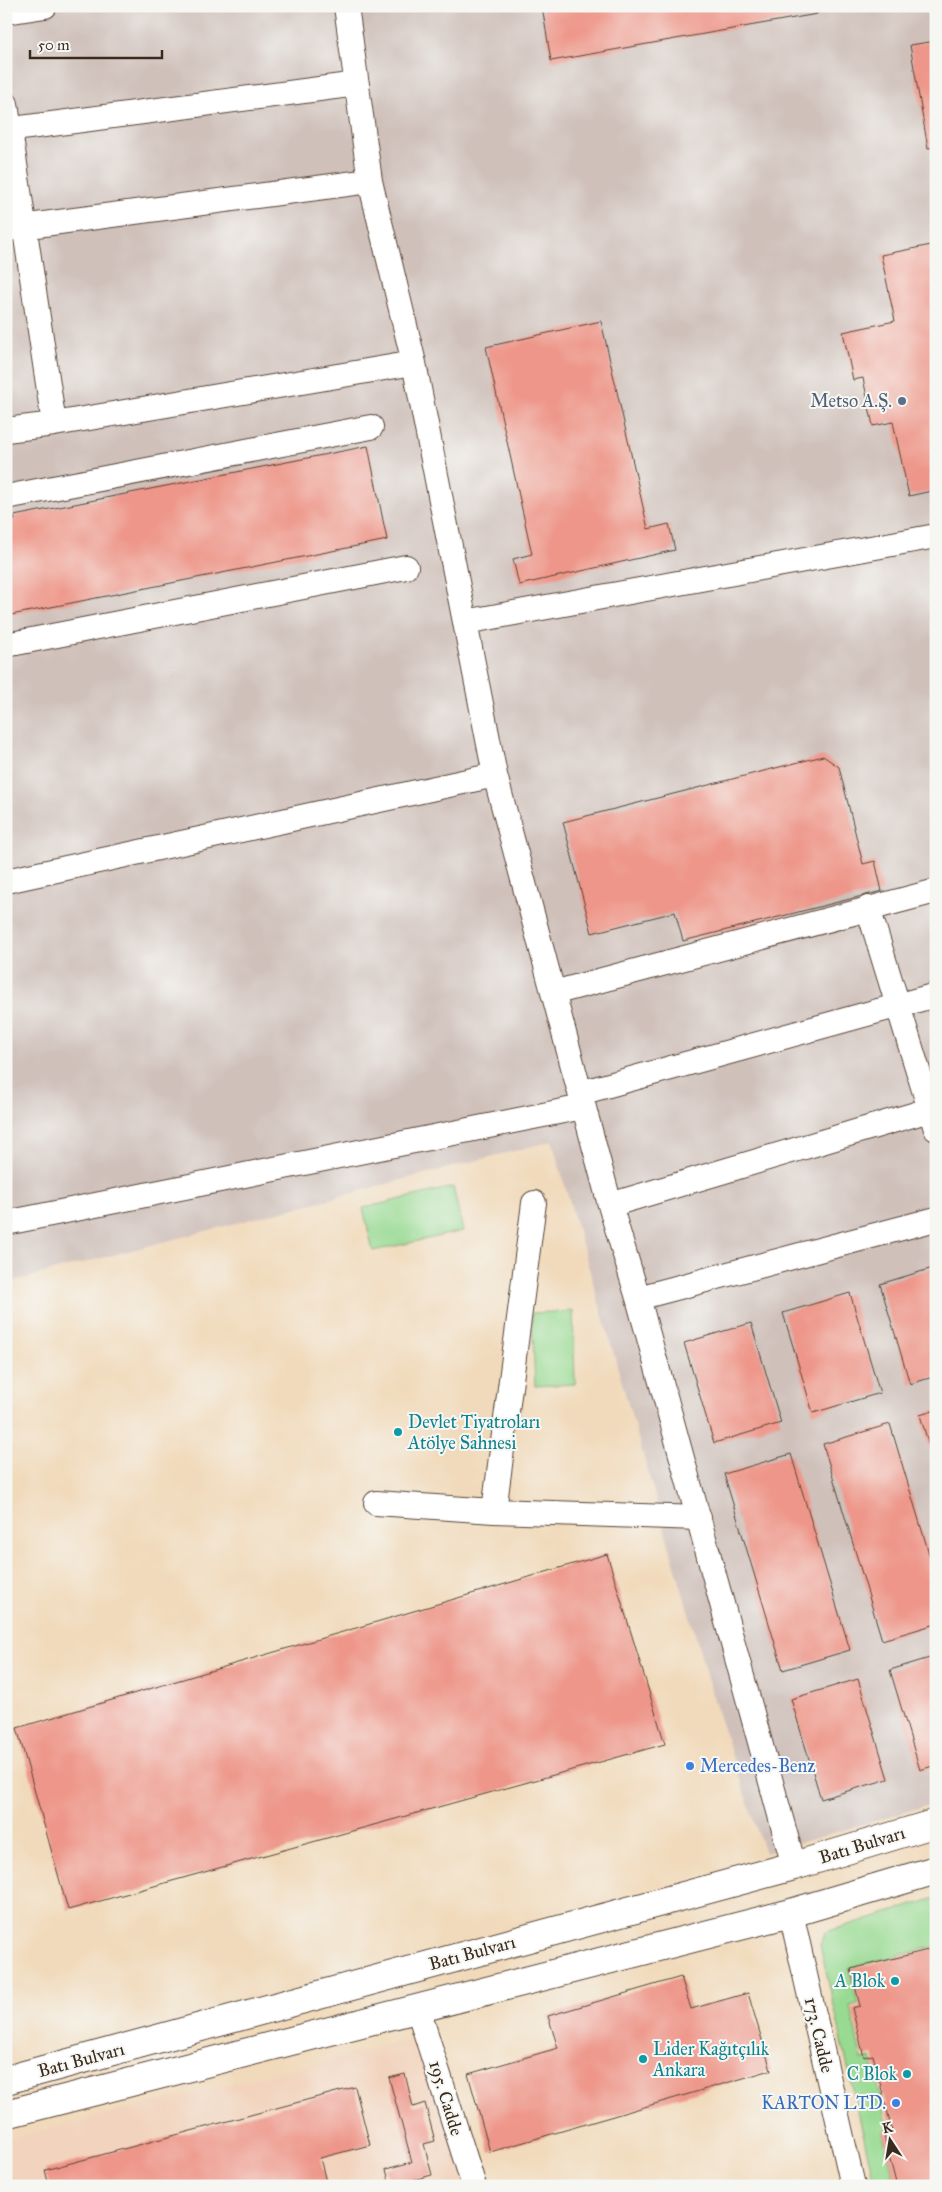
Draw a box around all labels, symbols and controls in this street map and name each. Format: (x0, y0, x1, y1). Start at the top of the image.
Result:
scale bar (30, 28, 162, 60)
text: 50 m (38, 36, 70, 54)
place label: Metso A.Ş. (810, 390, 892, 412)
marker: Metso A.Ş. (896, 395, 908, 407)
place label: Devlet Tiyatroları Atölye Sahnesi (407, 1411, 540, 1454)
marker: Devlet Tiyatroları Atölye Sahnesi (392, 1426, 404, 1438)
place label: Mercedes-Benz (700, 1755, 816, 1777)
marker: Mercedes-Benz (684, 1760, 696, 1772)
street label: Batı Bulvarı (816, 1821, 908, 1868)
street label: Batı Bulvarı (426, 1931, 518, 1975)
place label: A Blok (834, 1970, 886, 1992)
marker: A Blok (889, 1975, 901, 1987)
street label: 173. Cadde (800, 1995, 838, 2075)
street label: Batı Bulvarı (35, 2038, 127, 2082)
place label: Lider Kağıtçılık Ankara (652, 2038, 770, 2081)
marker: Lider Kağıtçılık Ankara (637, 2053, 649, 2065)
street label: 195. Cadde (424, 2058, 468, 2138)
place label: C Blok (847, 2063, 898, 2085)
marker: C Blok (901, 2068, 913, 2080)
place label: KARTON LTD. (761, 2092, 886, 2114)
marker: KARTON LTD. (890, 2097, 902, 2109)
north arrow (864, 2114, 914, 2164)
text: K (881, 2118, 895, 2137)

